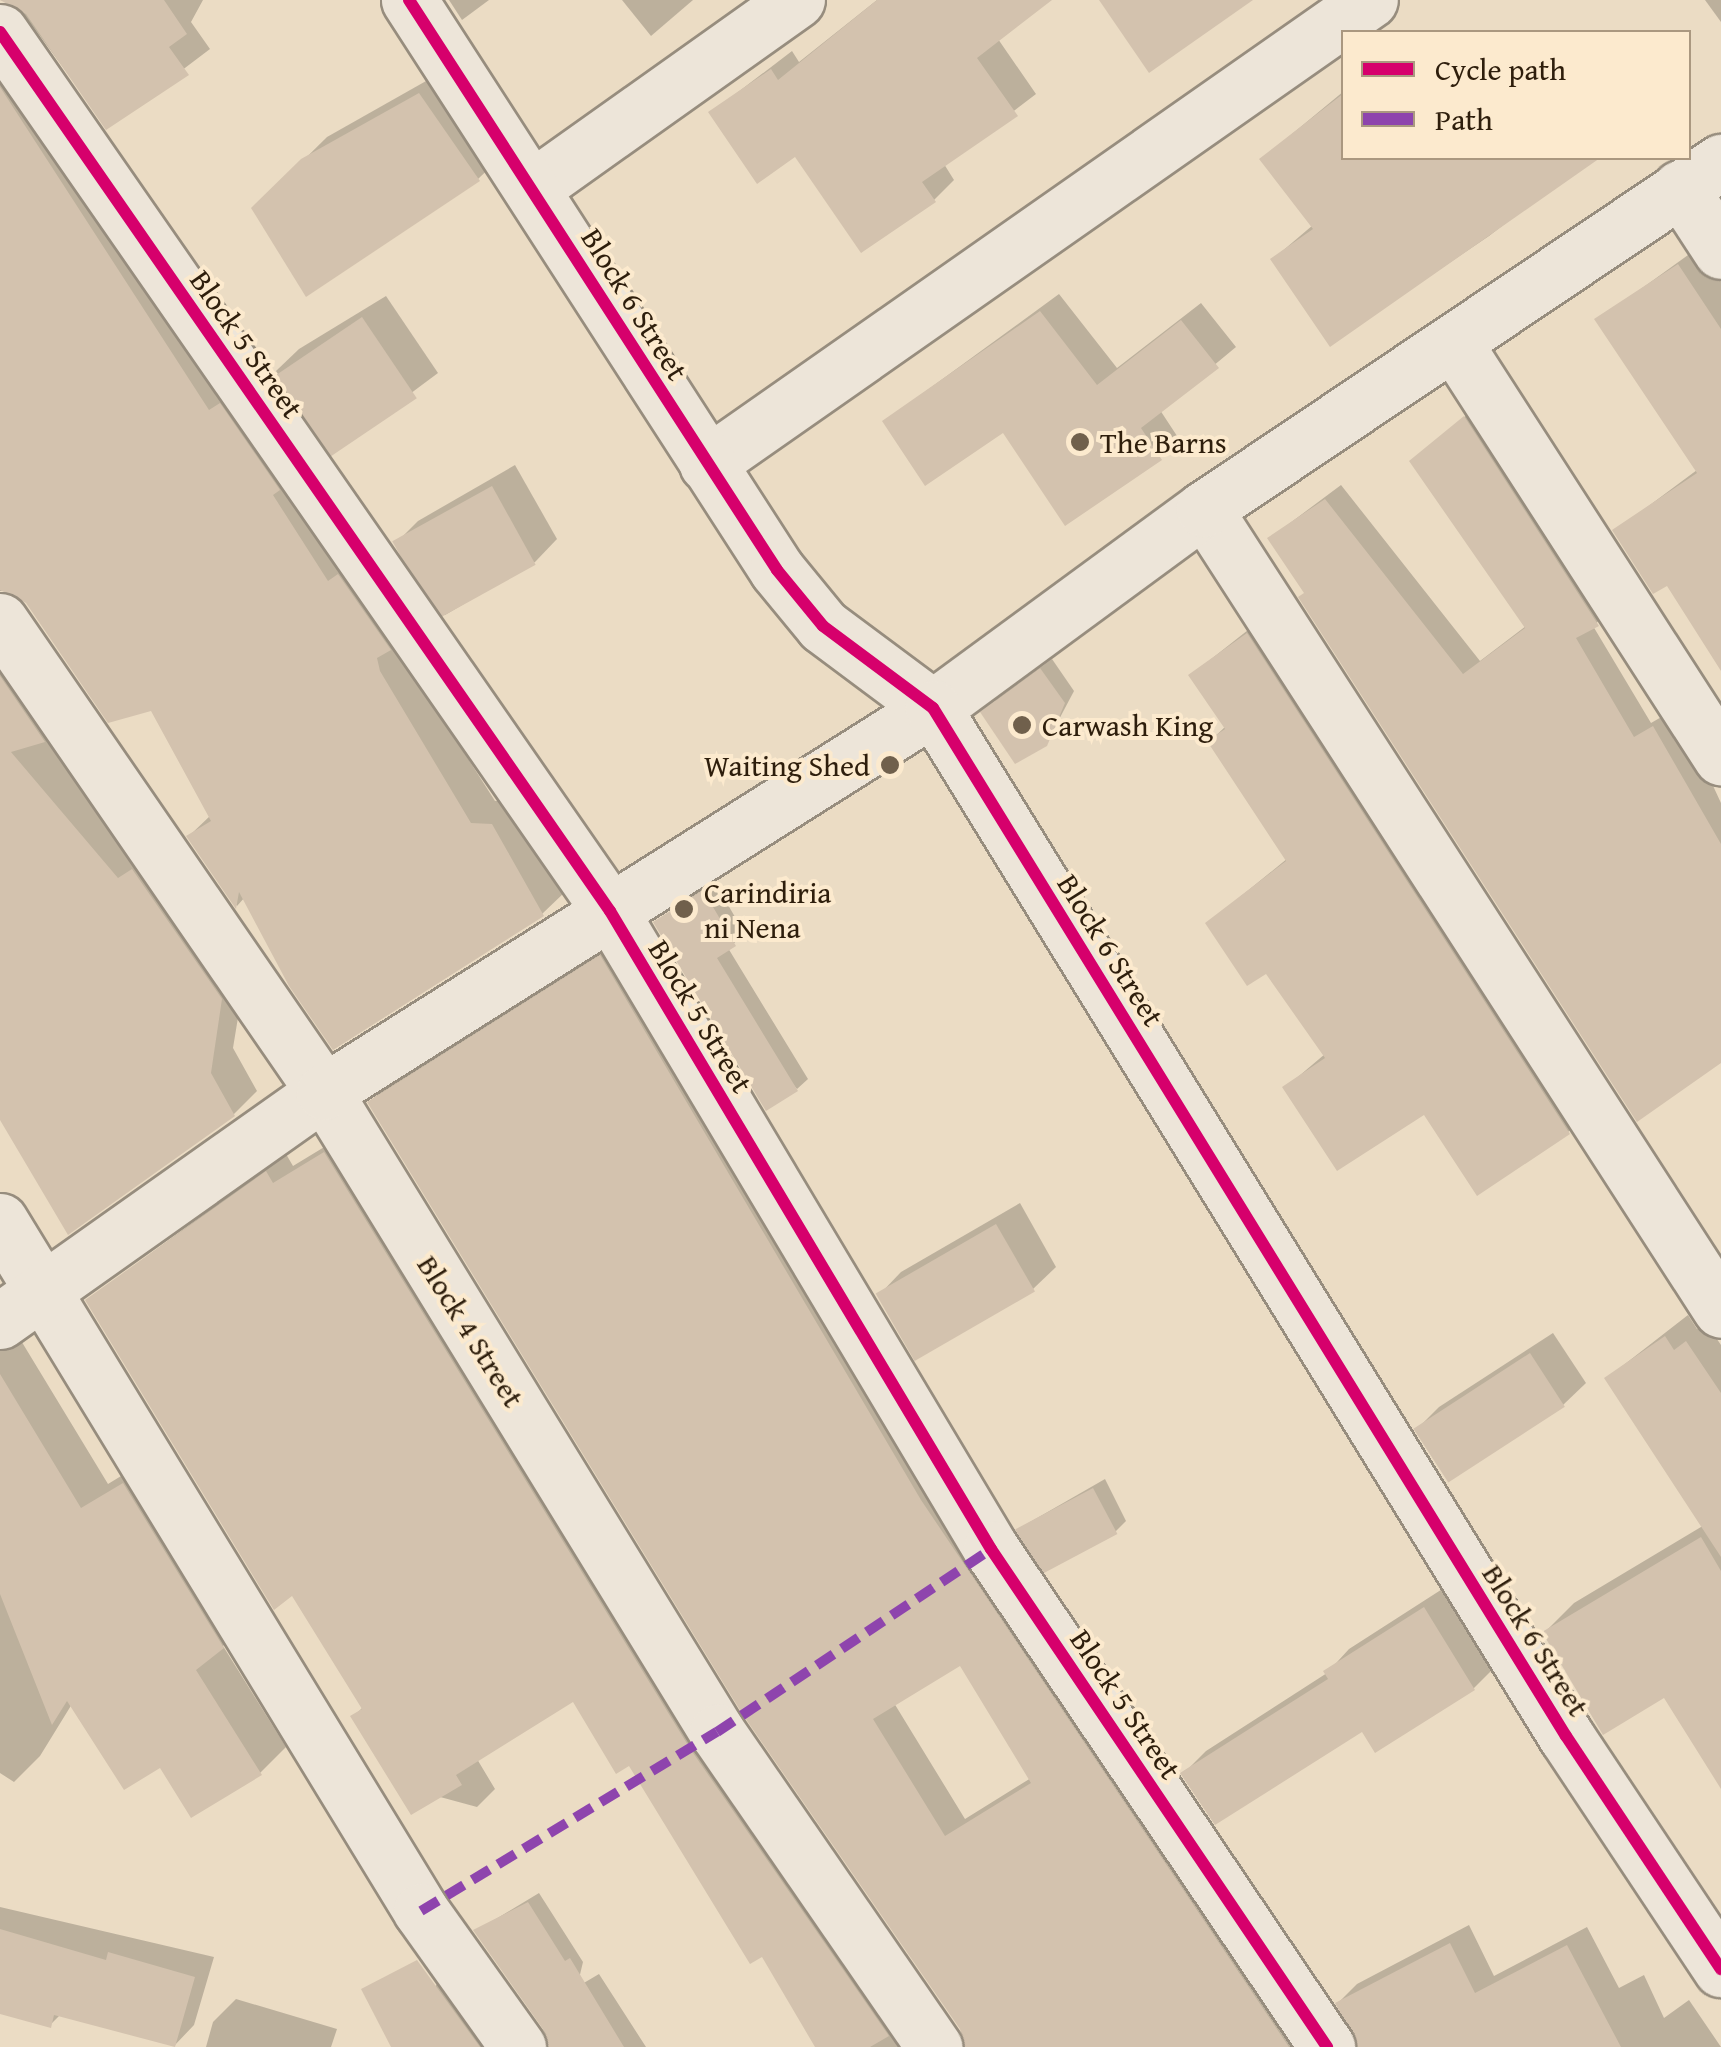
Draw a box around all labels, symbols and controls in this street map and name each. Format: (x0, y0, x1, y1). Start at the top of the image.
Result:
legend (1341, 30, 1691, 160)
text: Cycle path (1435, 47, 1566, 91)
text: Path (1435, 97, 1493, 141)
street label: Block 6 Street (574, 221, 696, 387)
street label: Block 5 Street (183, 263, 311, 425)
place label: The Barns (1100, 424, 1227, 460)
marker: The Barns (1069, 431, 1091, 453)
place label: Carwash King (1042, 707, 1213, 743)
marker: Carwash King (1011, 714, 1033, 736)
place label: Waiting Shed (704, 747, 870, 783)
marker: Waiting Shed (879, 754, 901, 776)
street label: Block 6 Street (1050, 867, 1172, 1033)
place label: Carindiria ni Nena (704, 874, 832, 944)
marker: Carindiria ni Nena (673, 898, 695, 920)
street label: Block 5 Street (641, 933, 761, 1099)
street label: Block 4 Street (410, 1248, 532, 1414)
street label: Block 6 Street (1475, 1557, 1597, 1723)
street label: Block 5 Street (1063, 1622, 1189, 1786)

